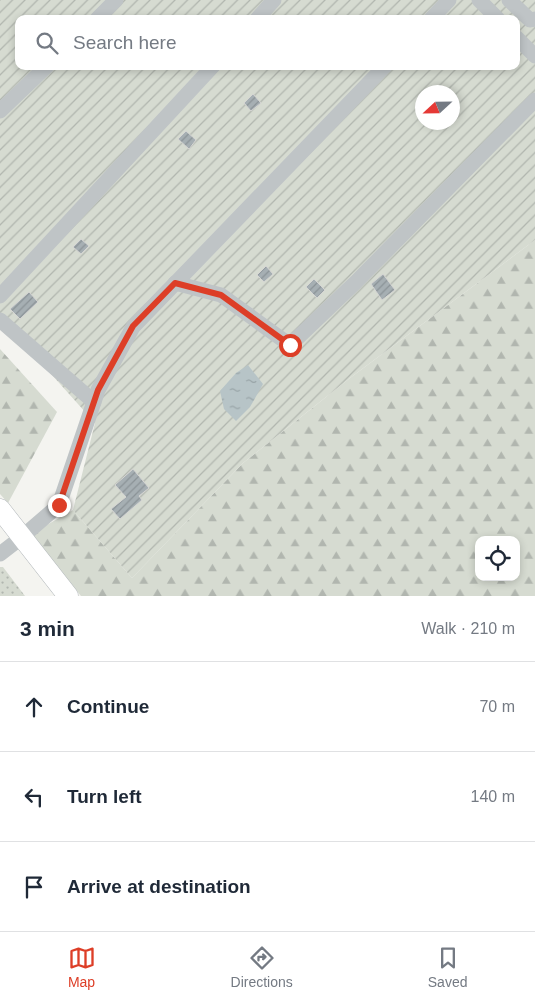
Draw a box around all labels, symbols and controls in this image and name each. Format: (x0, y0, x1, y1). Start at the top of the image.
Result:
search box (15, 15, 520, 70)
icon: search (33, 29, 61, 57)
text: Search here (73, 32, 177, 53)
north arrow (415, 85, 460, 130)
route start (279, 334, 302, 357)
route end (48, 494, 71, 517)
map controls (475, 536, 520, 581)
button: locate (475, 536, 520, 581)
text: 3 min (20, 617, 75, 640)
text: Walk · 210 m (421, 620, 515, 637)
icon: ahead (20, 693, 48, 721)
text: Continue (67, 696, 149, 717)
text: 70 m (479, 698, 515, 715)
icon: left (20, 783, 48, 811)
text: Turn left (67, 786, 142, 807)
text: 140 m (471, 788, 515, 805)
icon: arrive (20, 873, 48, 901)
text: Arrive at destination (67, 876, 251, 897)
tab: Map (68, 944, 96, 990)
tab: Directions (231, 944, 293, 990)
tab: Saved (428, 944, 467, 990)

